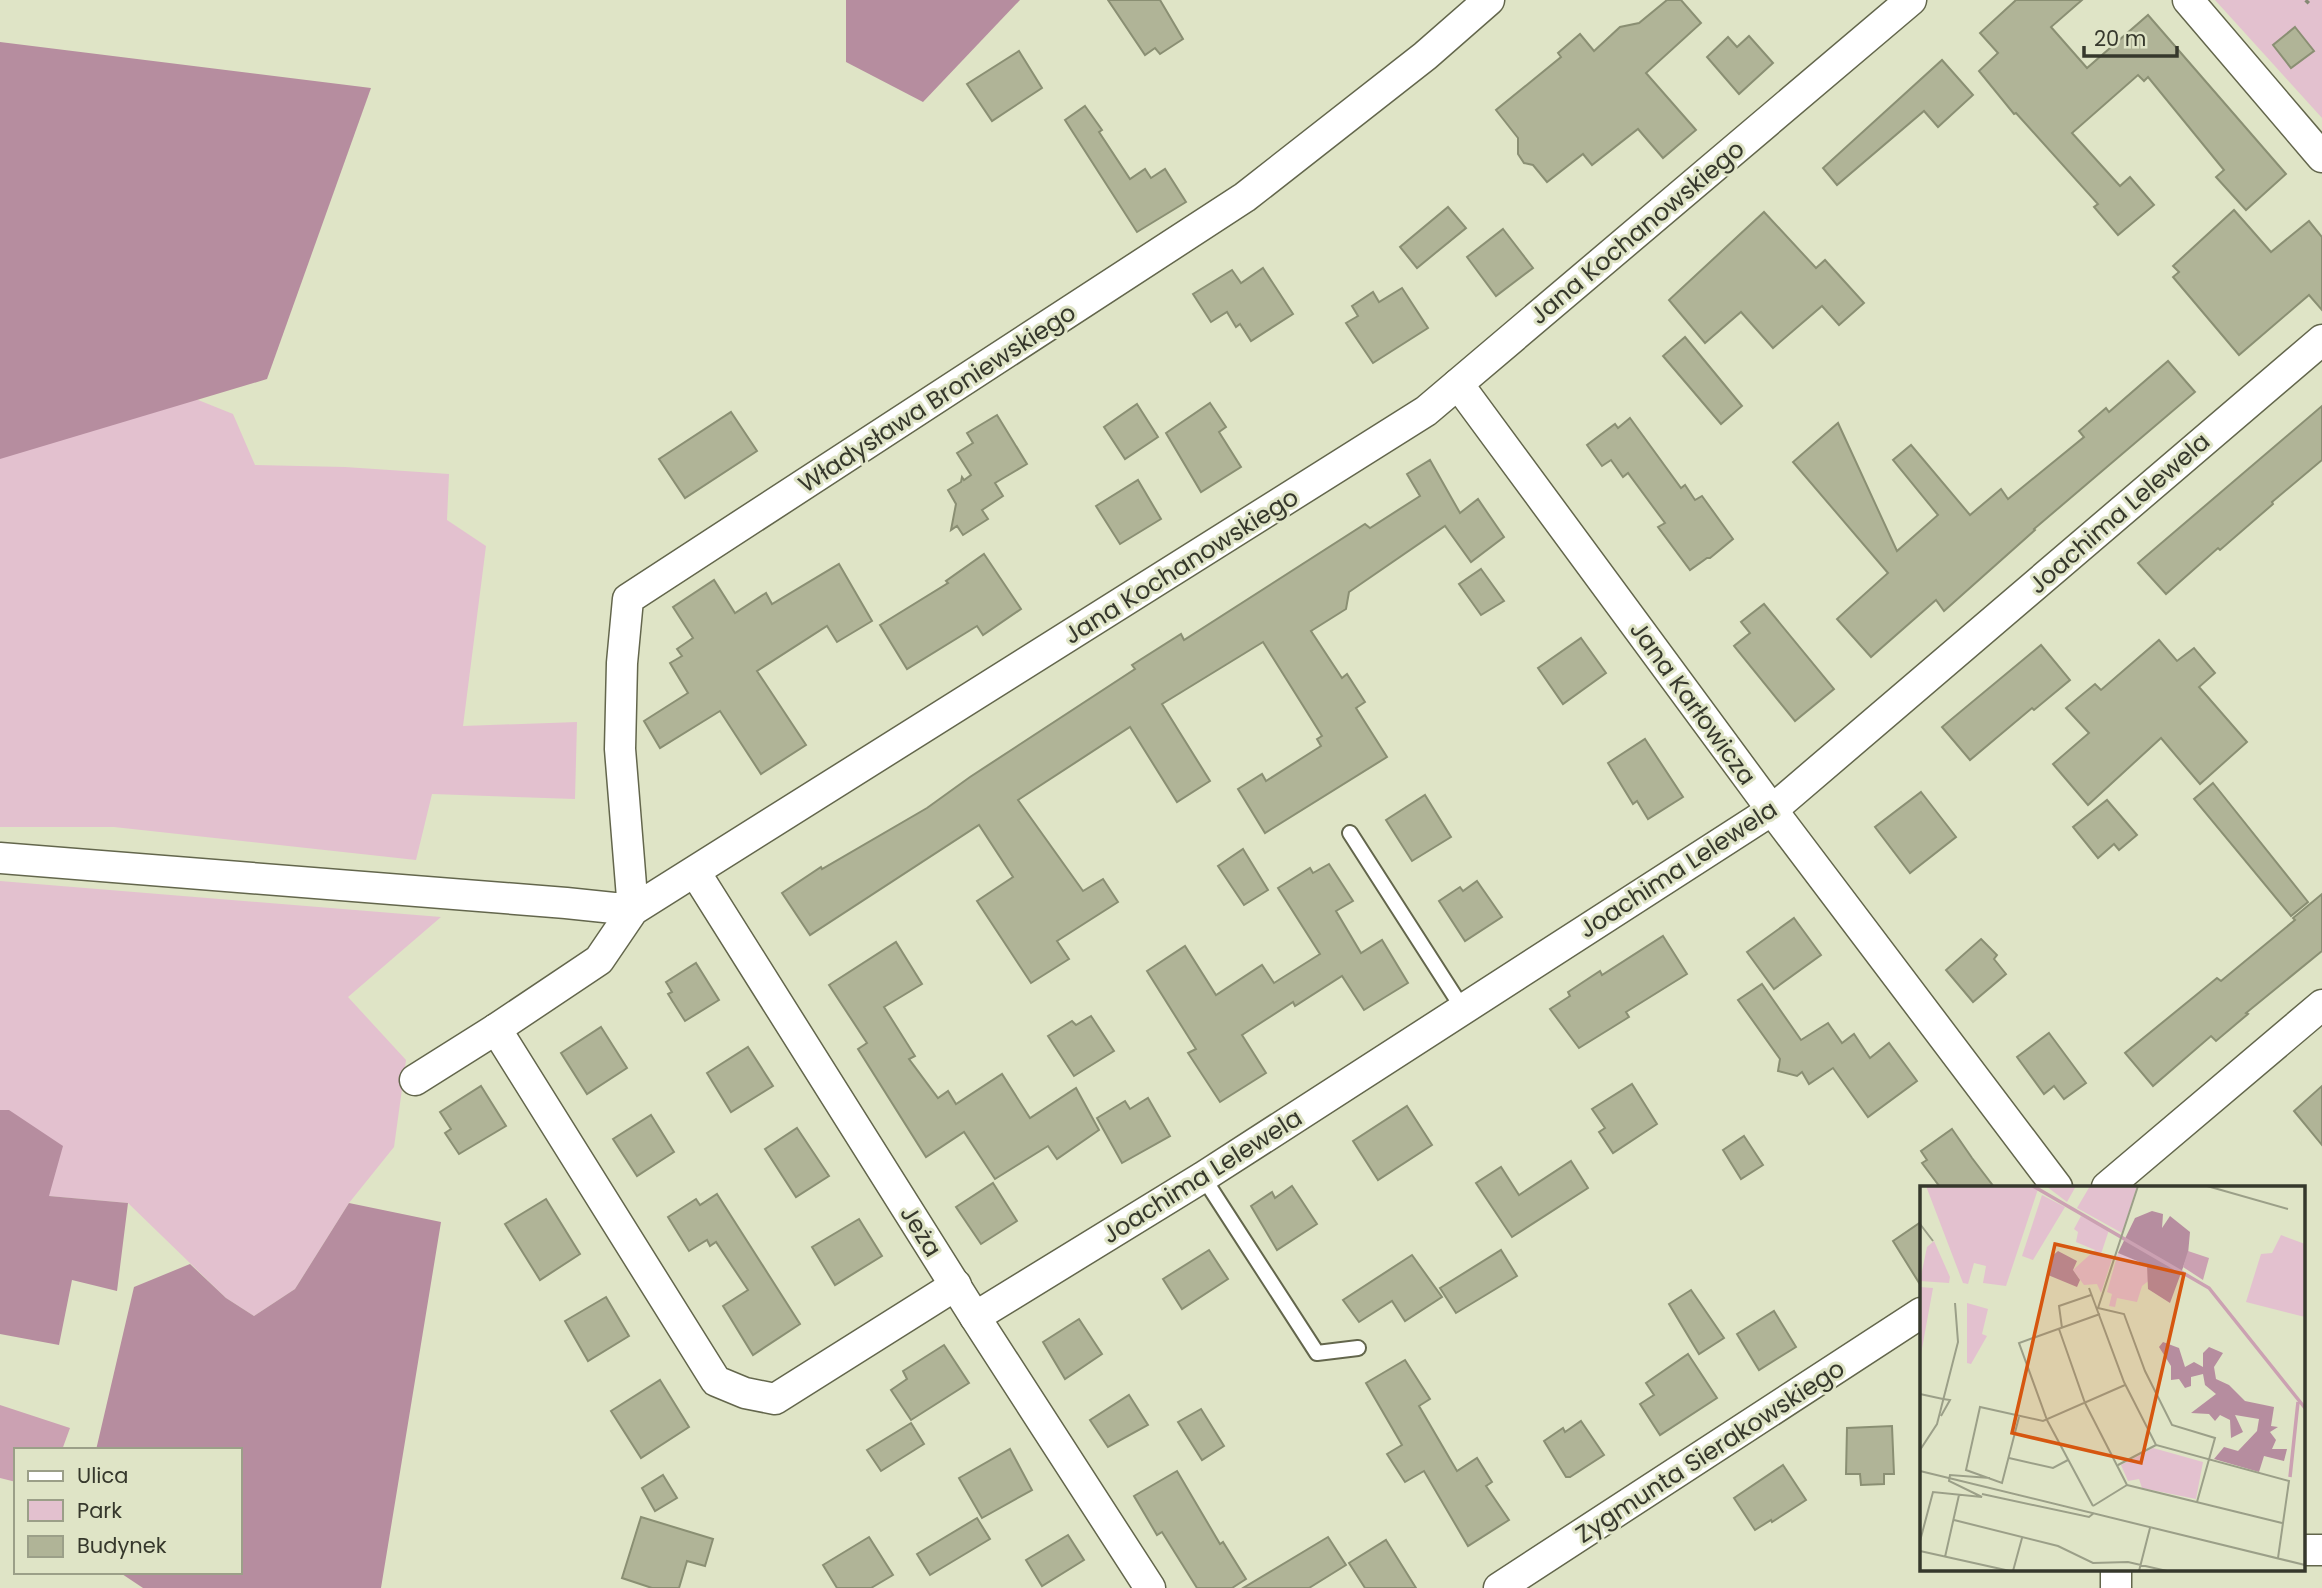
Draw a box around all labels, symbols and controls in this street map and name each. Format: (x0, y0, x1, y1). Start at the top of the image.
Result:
scale bar (2084, 14, 2177, 58)
text: 20 m (2094, 24, 2147, 53)
street label: Jana Kochanowskiego (1523, 132, 1751, 332)
street label: Władysława Broniewskiego (792, 296, 1082, 500)
street label: Joachima Lelewela (2021, 425, 2217, 601)
street label: Jana Kochanowskiego (1058, 480, 1304, 652)
street label: Jana Karłowicza (1622, 614, 1764, 792)
street label: Joachima Lelewela (1572, 792, 1784, 946)
street label: Joachima Lelewela (1096, 1101, 1308, 1251)
inset map (1920, 1186, 2304, 1570)
street label: Jeża (893, 1199, 949, 1263)
street label: Zygmunta Sierakowskiego (1569, 1352, 1851, 1550)
legend (14, 1448, 242, 1574)
text: Ulica (77, 1461, 128, 1490)
text: Park (77, 1496, 122, 1525)
text: Budynek (77, 1531, 167, 1560)

